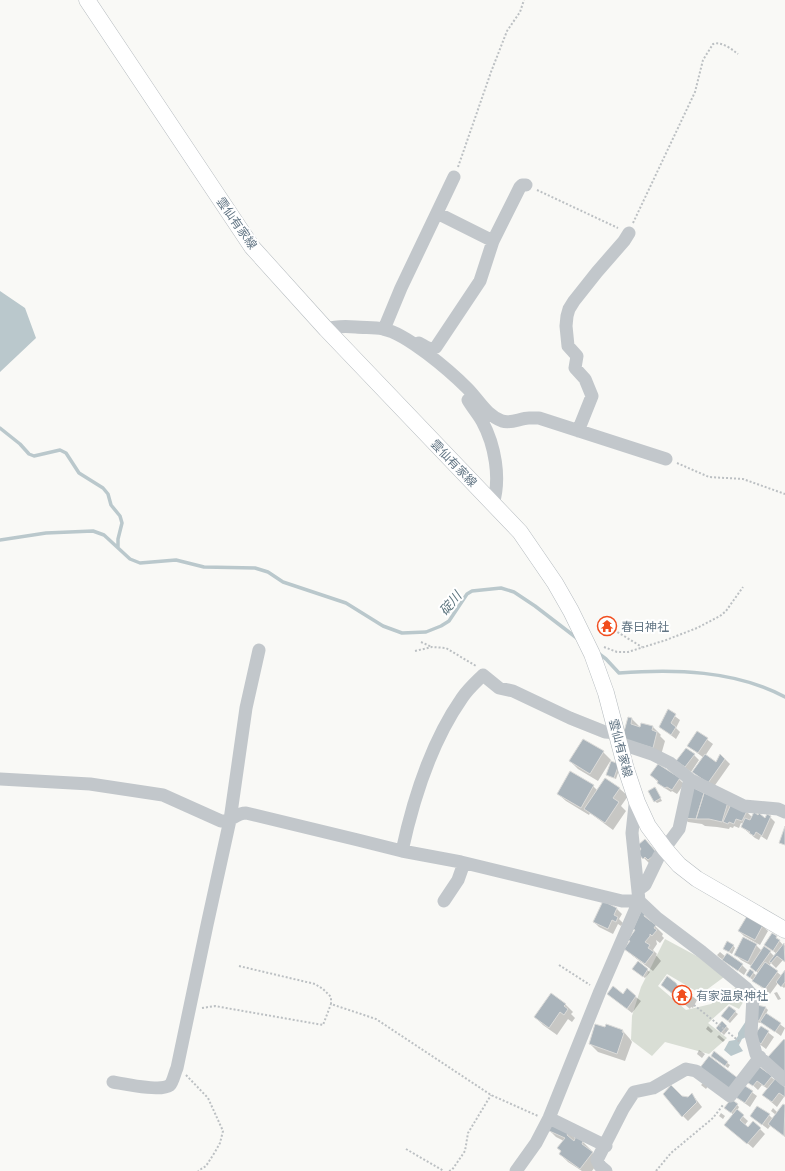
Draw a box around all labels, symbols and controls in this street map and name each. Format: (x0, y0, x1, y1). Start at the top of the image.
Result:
street label: 雲仙有家線 (214, 194, 260, 252)
street label: 雲仙有家線 (428, 436, 480, 490)
water label: 碇川 (436, 586, 466, 618)
temple icon: 春日神社 (596, 615, 618, 637)
place label: 春日神社 (621, 619, 669, 634)
street label: 雲仙有家線 (606, 717, 636, 779)
temple icon: 有家温泉神社 (671, 984, 693, 1006)
place label: 有家温泉神社 (696, 988, 768, 1003)

